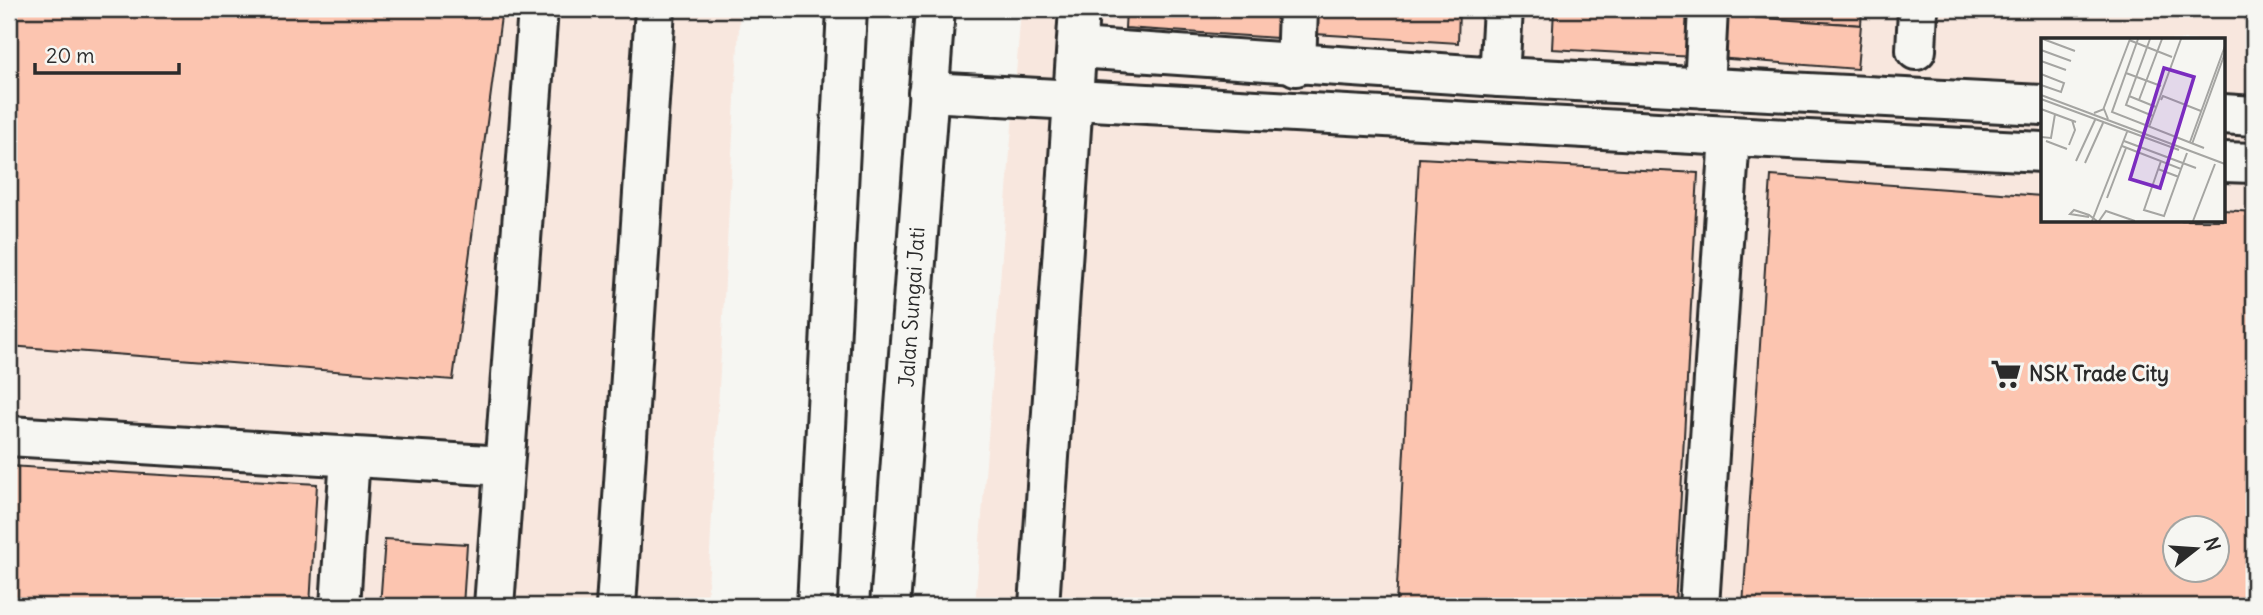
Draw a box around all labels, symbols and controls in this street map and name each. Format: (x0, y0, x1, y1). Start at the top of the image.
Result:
scale bar (35, 32, 178, 76)
inset map (2041, 38, 2224, 222)
text: 20 m (46, 42, 95, 69)
street label: Jalan Sungai Jati (892, 226, 931, 388)
supermarket icon: NSK Trade City (1989, 357, 2023, 391)
place label: NSK Trade City (2029, 360, 2169, 387)
north arrow (2162, 514, 2232, 584)
text: N (2199, 534, 2226, 554)

